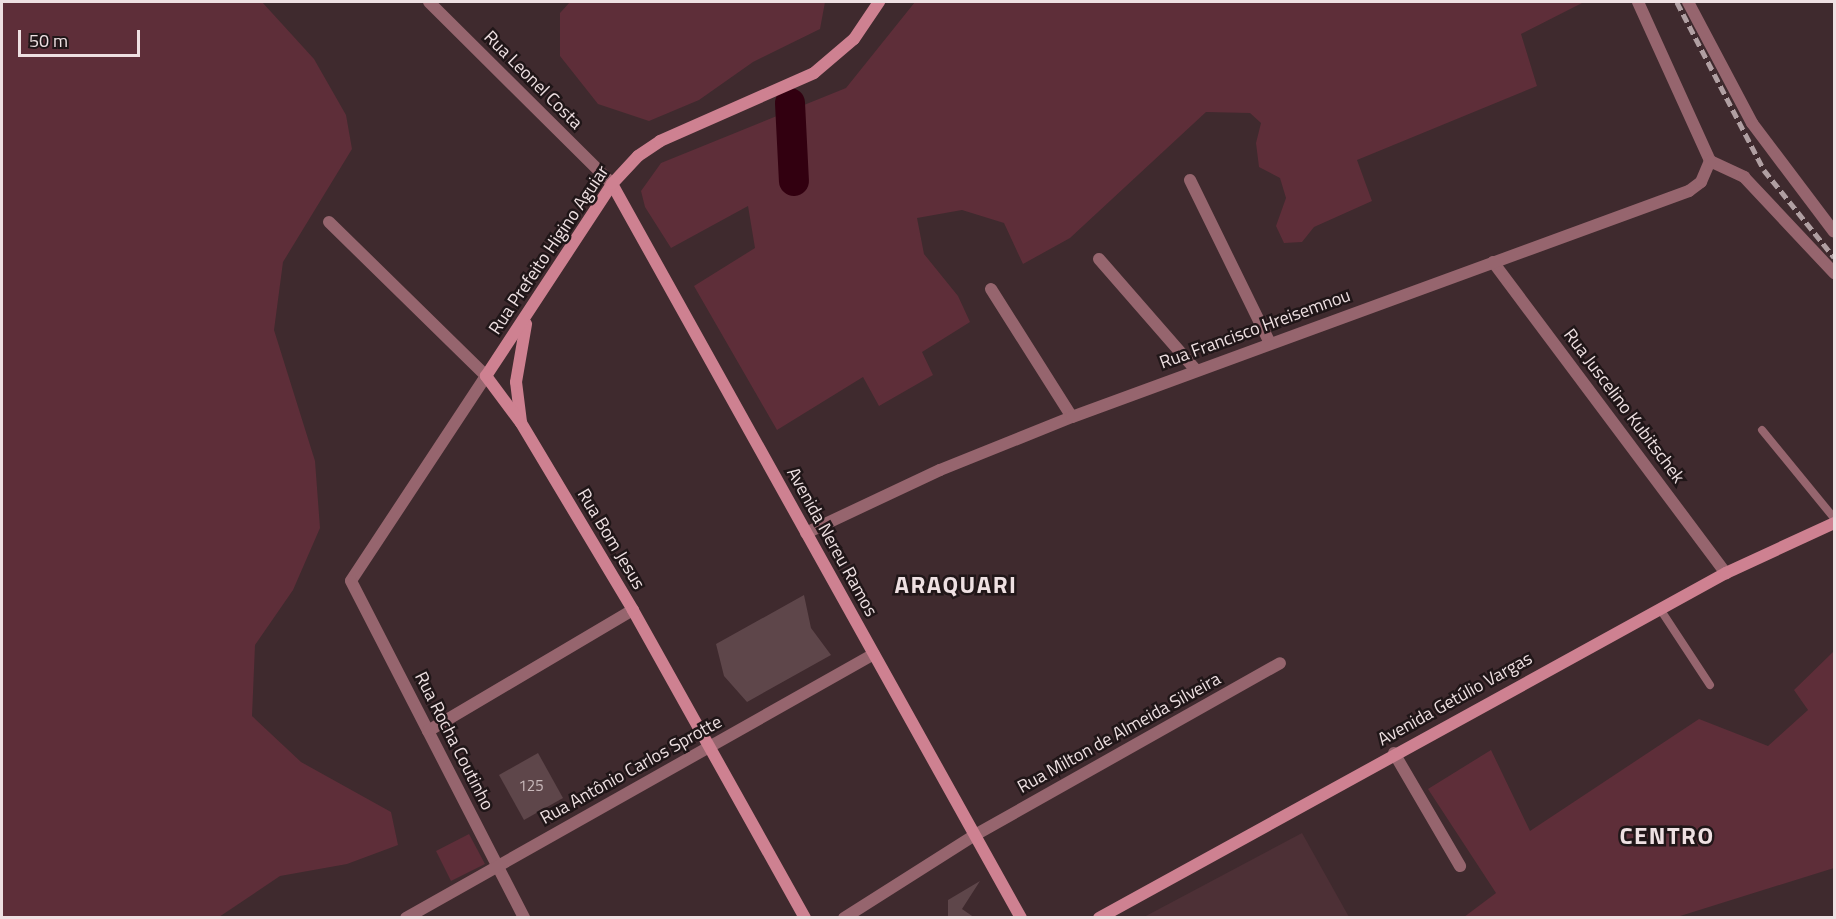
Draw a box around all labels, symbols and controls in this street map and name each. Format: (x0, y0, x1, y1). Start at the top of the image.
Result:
scale bar (21, 18, 142, 56)
street label: Rua Leonel Costa (479, 26, 587, 134)
text: 50 m (29, 27, 68, 54)
street label: Rua Prefeito Higino Aguiar (484, 161, 614, 339)
street label: Rua Francisco Hreisemnou (1157, 284, 1353, 374)
street label: Rua Juscelino Kubitschek (1559, 325, 1689, 487)
street label: Avenida Nereu Ramos (782, 464, 882, 620)
street label: Rua Bom Jesus (572, 485, 650, 593)
district label: ARAQUARI (895, 571, 1017, 599)
street label: Avenida Getúlio Vargas (1374, 648, 1536, 750)
street label: Rua Rocha Coutinho (410, 668, 498, 814)
street label: Rua Milton de Almeida Silveira (1014, 668, 1224, 798)
street label: Rua Antônio Carlos Sprotte (536, 711, 726, 829)
house number: 125 (518, 777, 544, 795)
district label: CENTRO (1619, 822, 1715, 850)

